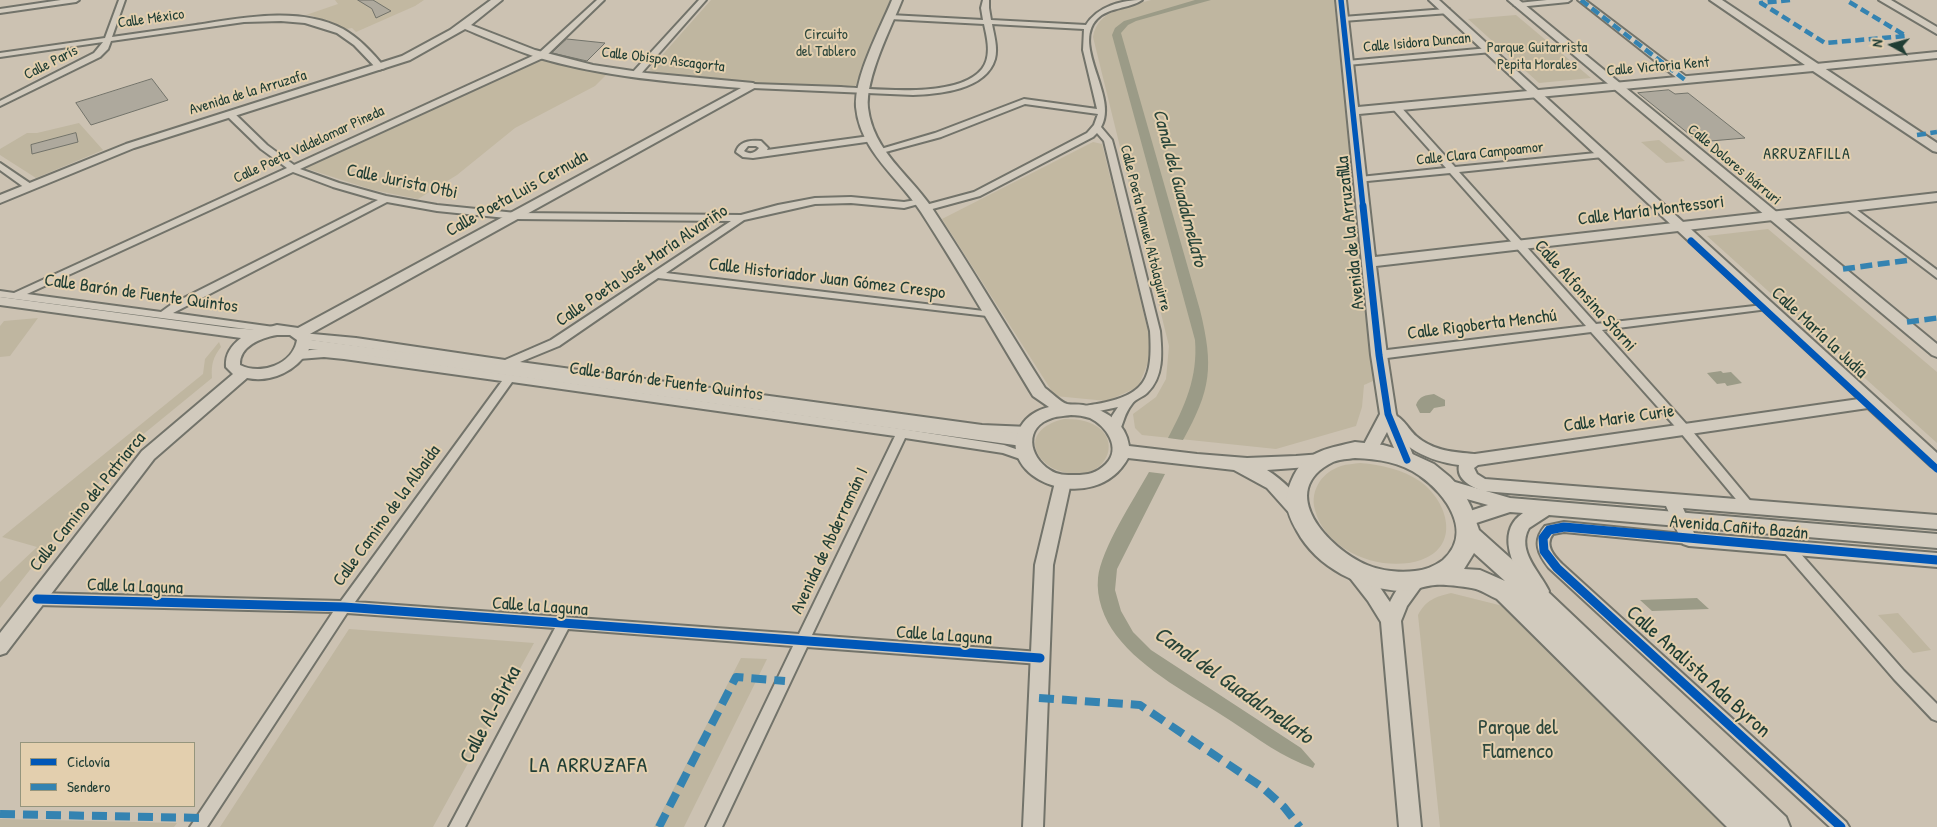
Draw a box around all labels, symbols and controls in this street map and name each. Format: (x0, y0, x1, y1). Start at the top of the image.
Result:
street label: Calle México (117, 5, 185, 33)
north arrow (1867, 20, 1917, 70)
park label: Circuito del Tablero (796, 26, 856, 61)
street label: Calle Isidora Duncan (1362, 29, 1472, 57)
text: N (1867, 38, 1886, 48)
park label: Parque Guitarrista Pepita Morales (1487, 39, 1587, 74)
street label: Calle París (21, 42, 81, 84)
street label: Calle Obispo Ascagorta (600, 44, 726, 76)
street label: Calle Victoria Kent (1606, 54, 1710, 80)
street label: Avenida de la Arruzafa (187, 67, 309, 119)
street label: Calle Poeta Valdelomar Pineda (231, 102, 387, 188)
water label: Canal del Guadalmellato (1147, 107, 1211, 269)
street label: Calle Dolores Ibárruri (1684, 121, 1784, 209)
street label: Calle Clara Campoamor (1415, 138, 1545, 170)
street label: Calle Poeta Manuel Altolaguirre (1116, 143, 1174, 313)
district label: ARRUZAFILLA (1762, 145, 1852, 165)
street label: Calle Poeta Luis Cernuda (442, 146, 592, 242)
street label: Avenida de la Arruzafilla (1332, 155, 1370, 311)
street label: Calle Jurista Otbi (345, 160, 459, 204)
street label: Calle María Montessori (1577, 191, 1725, 231)
street label: Calle Poeta José María Alvariño (552, 200, 732, 332)
street label: Calle Alfonsina Storni (1529, 236, 1641, 356)
street label: Calle Historiador Juan Gómez Crespo (707, 254, 947, 304)
street label: Calle Barón de Fuente Quintos (43, 270, 239, 318)
street label: Calle María la Judía (1766, 283, 1872, 383)
street label: Calle Rigoberta Menchú (1406, 305, 1558, 345)
street label: Calle Barón de Fuente Quintos (568, 358, 764, 406)
street label: Calle Marie Curie (1562, 401, 1676, 437)
street label: Calle Camino del Patriarca (25, 428, 151, 576)
street label: Calle Camino de la Albaida (329, 441, 445, 591)
street label: Avenida de Abderramán I (787, 464, 873, 618)
street label: Avenida Cañito Bazán (1669, 511, 1809, 545)
street label: Calle la Laguna (87, 575, 183, 599)
street label: Calle la Laguna (491, 593, 589, 621)
street label: Calle Analista Ada Byron (1621, 601, 1775, 743)
water label: Canal del Guadalmellato (1149, 621, 1317, 751)
street label: Calle la Laguna (895, 622, 993, 650)
street label: Calle Al-Birka (455, 662, 527, 768)
park label: Parque del Flamenco (1478, 715, 1558, 765)
legend (20, 742, 195, 807)
text: Ciclovía (67, 751, 110, 772)
district label: LA ARRUZAFA (528, 753, 650, 779)
text: Sendero (67, 776, 110, 797)

